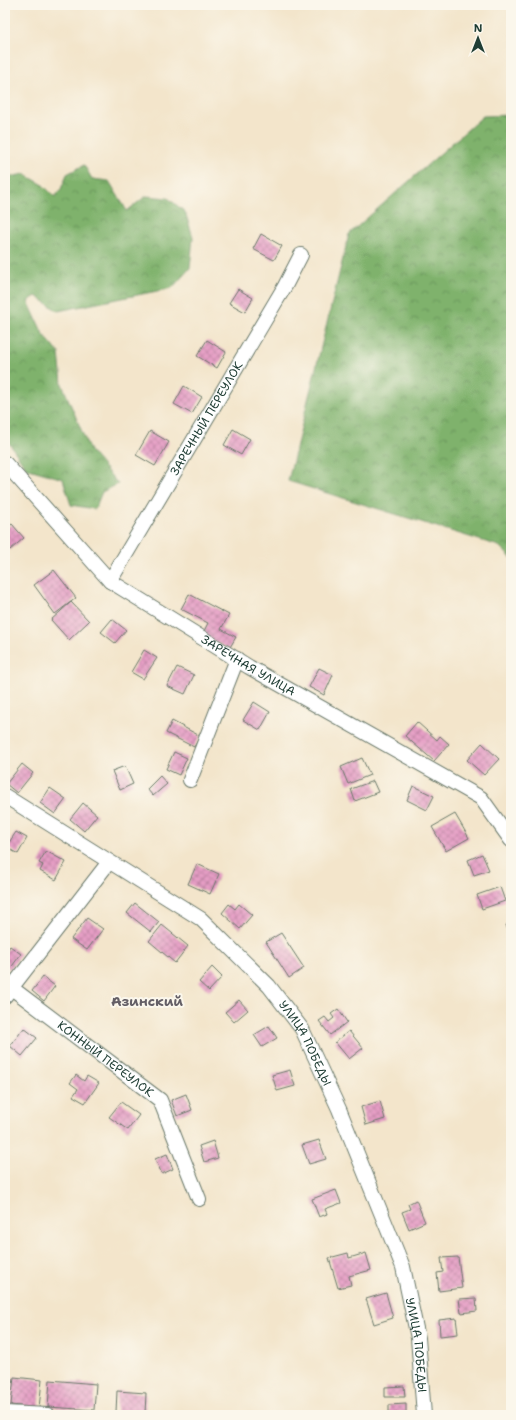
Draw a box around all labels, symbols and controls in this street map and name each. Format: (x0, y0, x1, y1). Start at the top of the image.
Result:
north arrow (458, 18, 498, 58)
text: N (474, 21, 483, 36)
street label: ЗАРЕЧНЫЙ ПЕРЕУЛОК (166, 358, 247, 478)
street label: ЗАРЕЧНАЯ УЛИЦА (198, 631, 299, 700)
district label: Азинский (111, 992, 183, 1010)
street label: УЛИЦА ПОБЕДЫ (275, 997, 335, 1088)
street label: КОННЫЙ ПЕРЕУЛОК (54, 1017, 157, 1101)
street label: УЛИЦА ПОБЕДЫ (402, 1296, 430, 1393)

